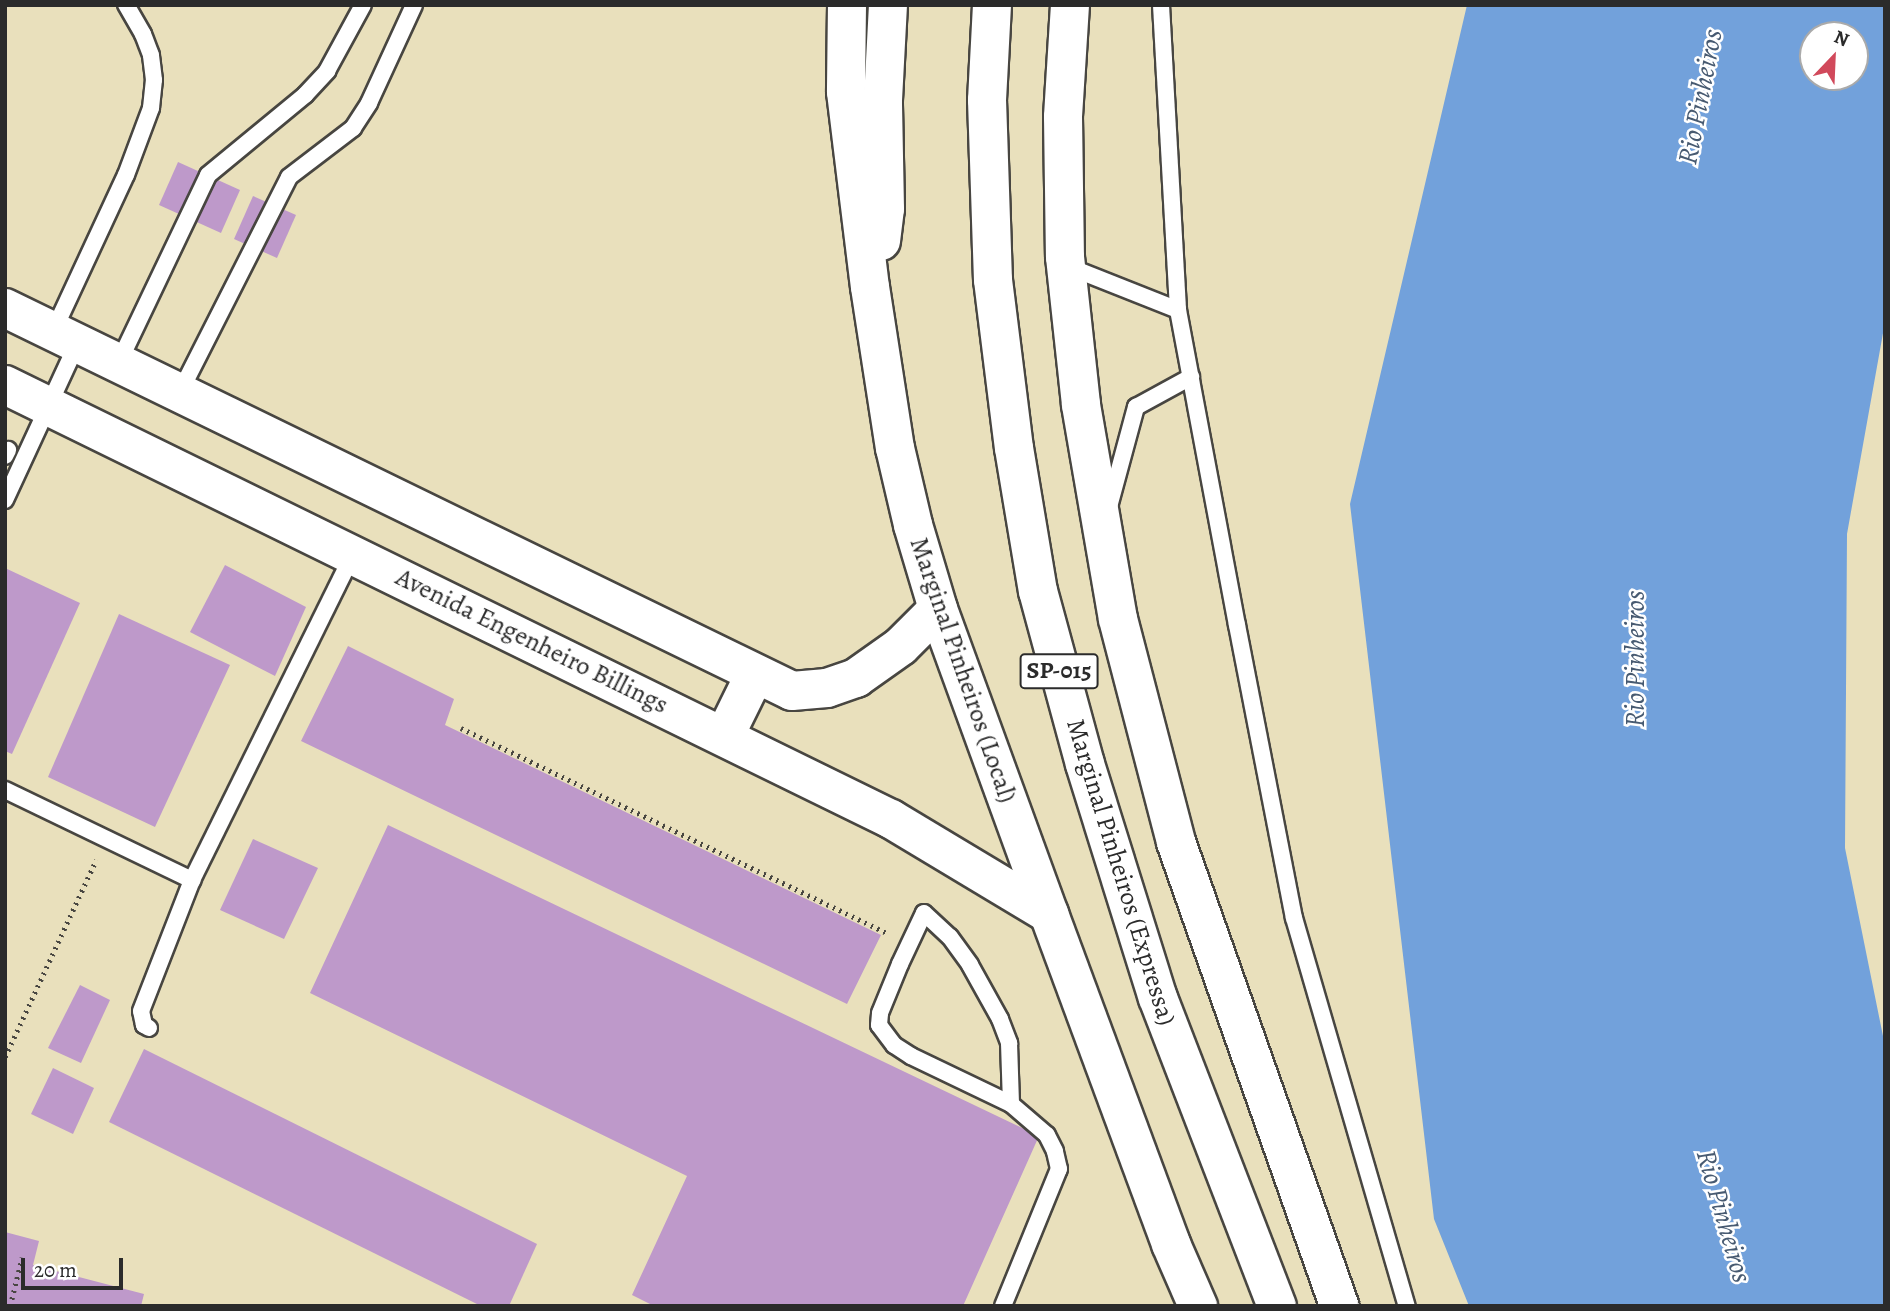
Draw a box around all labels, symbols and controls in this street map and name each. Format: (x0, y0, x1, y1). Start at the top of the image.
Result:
north arrow (1799, 21, 1869, 91)
text: N (1830, 24, 1853, 53)
water label: Rio Pinheiros (1670, 27, 1730, 167)
street label: Marginal Pinheiros (Local) (903, 533, 1023, 807)
street label: Avenida Engenheiro Billings (391, 561, 673, 721)
water label: Rio Pinheiros (1618, 591, 1652, 727)
road number: SP-015 (1019, 650, 1099, 692)
street label: Marginal Pinheiros (Expressa) (1059, 715, 1183, 1029)
water label: Rio Pinheiros (1689, 1146, 1759, 1286)
scale bar (24, 1244, 126, 1288)
text: 20 m (34, 1256, 77, 1284)

